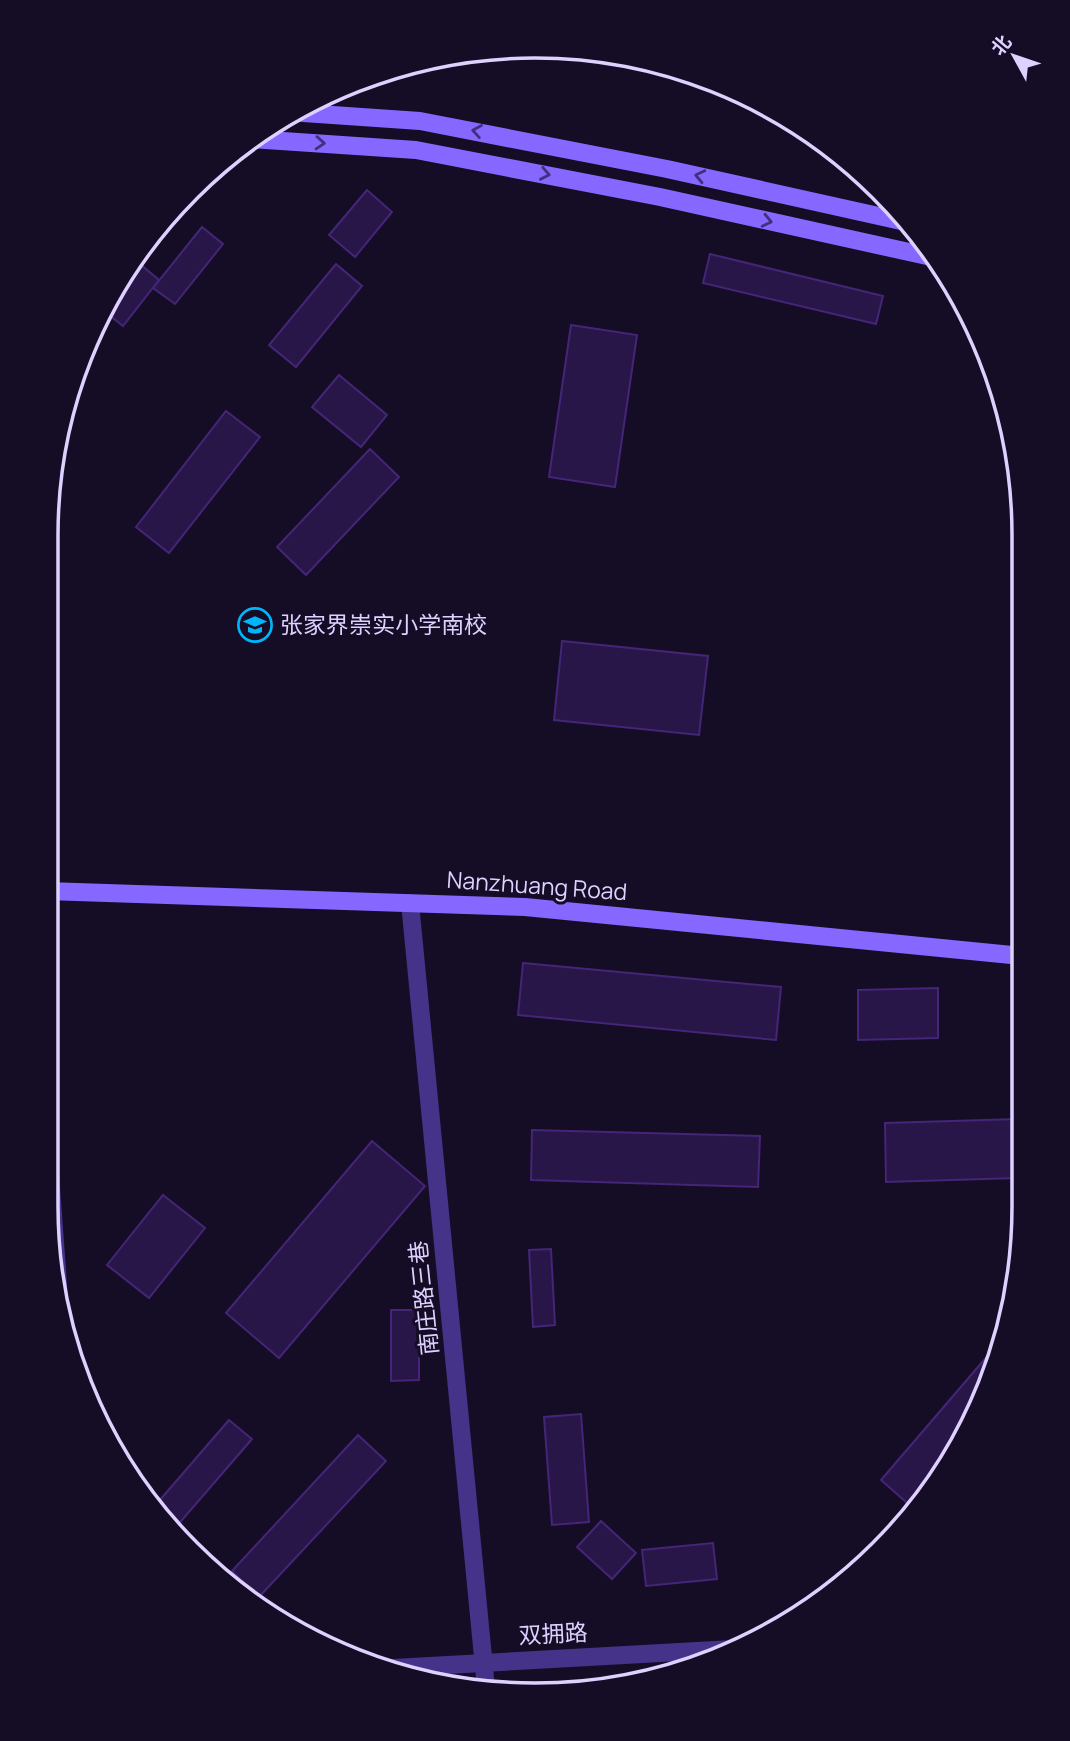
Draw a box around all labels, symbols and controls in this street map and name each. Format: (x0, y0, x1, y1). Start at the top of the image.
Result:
north arrow (979, 21, 1049, 91)
text: 北 (985, 29, 1017, 61)
one-way arrow (471, 124, 483, 139)
one-way arrow (315, 135, 326, 150)
one-way arrow (539, 165, 551, 180)
one-way arrow (694, 170, 706, 185)
one-way arrow (761, 213, 773, 228)
school or university icon: 张家界崇实小学南校 (236, 606, 274, 644)
place label: 张家界崇实小学南校 (280, 608, 487, 640)
street label: Nanzhuang Road (446, 863, 628, 907)
street label: 南庄路三巷 (401, 1239, 445, 1357)
street label: 双拥路 (518, 1615, 588, 1651)

